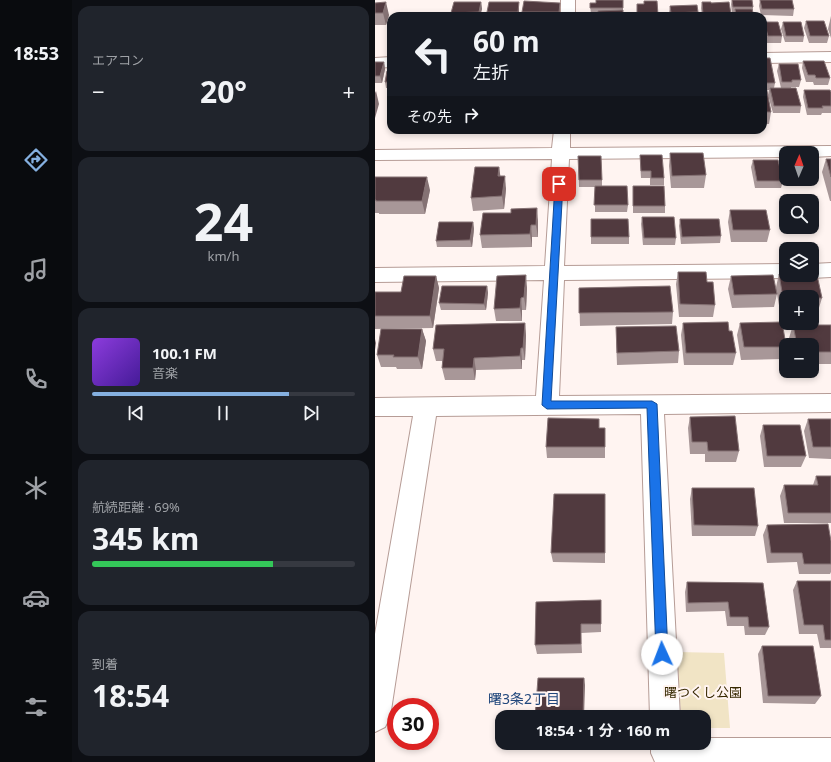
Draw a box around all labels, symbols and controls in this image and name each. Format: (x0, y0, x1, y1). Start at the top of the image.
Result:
text: 60 m (473, 22, 540, 60)
icon: left (407, 28, 459, 80)
text: 18:53 (13, 41, 59, 65)
text: エアコン (92, 51, 144, 69)
text: 左折 (473, 60, 509, 84)
text: 20° (200, 71, 247, 112)
text: − (92, 76, 105, 106)
text: + (342, 76, 355, 106)
icon: right (460, 104, 482, 126)
text: その先 (407, 106, 452, 126)
icon: directions (22, 146, 50, 174)
north arrow (779, 146, 819, 186)
map controls (779, 146, 819, 378)
pin (542, 167, 576, 201)
icon: arrive (548, 173, 570, 195)
text: 24 (194, 185, 253, 256)
button: search (779, 194, 819, 234)
button: layers (779, 242, 819, 282)
text: km/h (208, 247, 239, 265)
icon: music (22, 256, 50, 284)
button: + (779, 290, 819, 330)
button: − (779, 338, 819, 378)
text: 100.1 FM (152, 343, 217, 363)
text: 音楽 (152, 364, 178, 382)
icon: phone (22, 365, 50, 393)
icon: previous (125, 402, 147, 424)
icon: pause (212, 402, 234, 424)
icon: next (300, 402, 322, 424)
icon: climate (22, 474, 50, 502)
text: 航続距離 · 69% (92, 498, 180, 516)
text: 345 km (92, 518, 199, 559)
icon: car (22, 584, 50, 612)
position arrow (641, 633, 683, 675)
text: 到着 (92, 655, 118, 673)
text: 18:54 (92, 675, 169, 716)
park label: 曙つくし公園 (664, 683, 742, 701)
district label: 曙3条2丁目 (488, 689, 560, 708)
icon: filters (22, 693, 50, 721)
speed limit sign: 30 (387, 698, 439, 750)
text: 18:54 · 1 分 · 160 m (536, 720, 670, 740)

